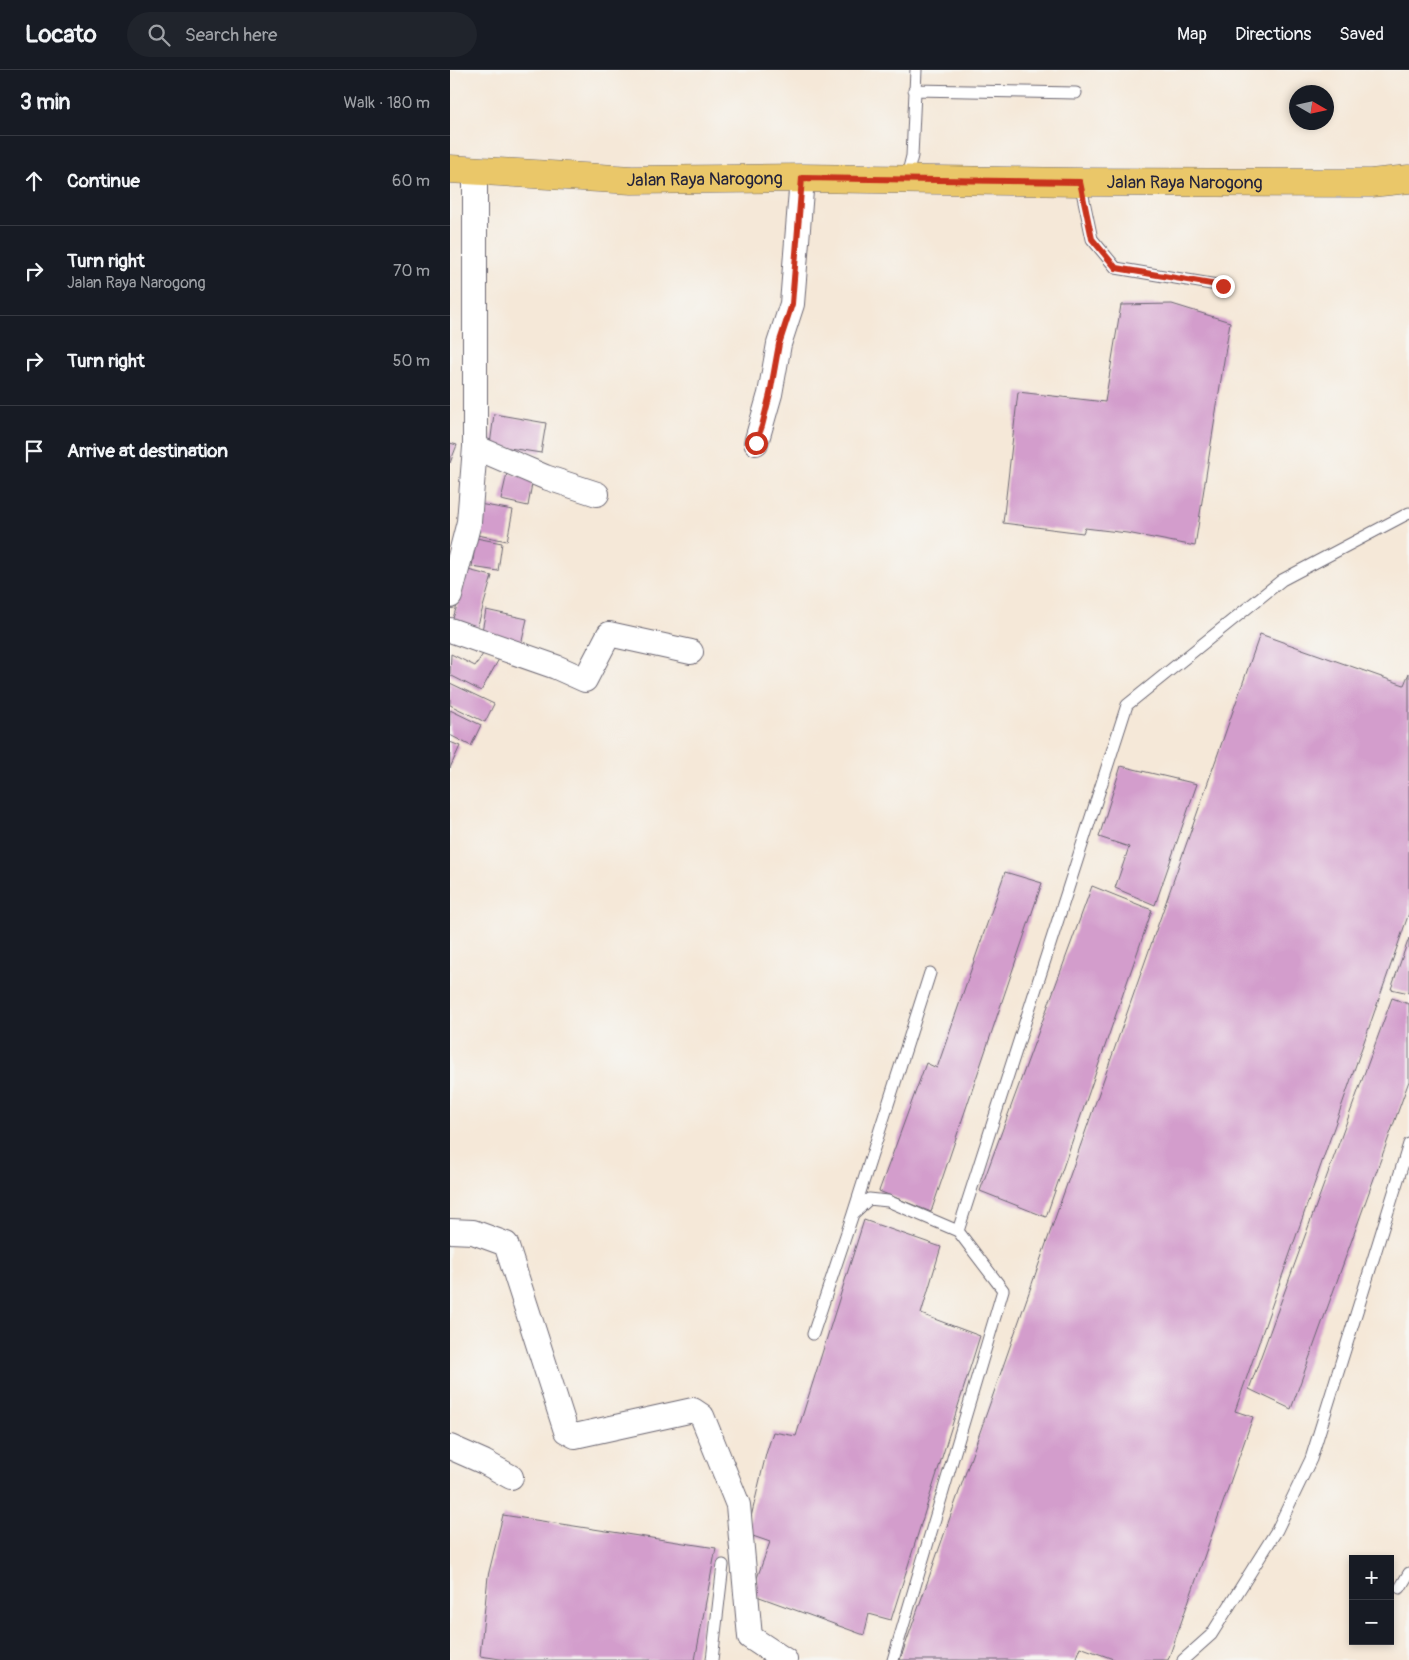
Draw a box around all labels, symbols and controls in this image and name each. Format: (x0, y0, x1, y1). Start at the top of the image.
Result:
search box (127, 12, 477, 57)
text: Locato (25, 20, 97, 49)
icon: search (145, 21, 173, 49)
text: Search here (185, 23, 277, 47)
text: Map (1177, 23, 1207, 46)
text: Directions (1235, 23, 1311, 46)
text: Saved (1339, 23, 1384, 46)
north arrow (1289, 85, 1334, 130)
text: 3 min (20, 89, 70, 116)
text: Walk · 180 m (343, 93, 430, 113)
icon: ahead (20, 167, 48, 195)
street label: Jalan Raya Narogong (626, 167, 783, 192)
text: Continue (67, 169, 140, 193)
text: 60 m (392, 171, 430, 191)
street label: Jalan Raya Narogong (1107, 171, 1263, 195)
text: Turn right (67, 249, 145, 273)
icon: right (20, 257, 48, 285)
text: 70 m (393, 261, 430, 281)
text: Jalan Raya Narogong (67, 273, 206, 293)
route end (1212, 275, 1235, 298)
icon: right (20, 347, 48, 375)
text: Turn right (67, 349, 145, 373)
text: 50 m (393, 351, 430, 371)
route start (745, 432, 768, 455)
icon: arrive (20, 437, 48, 465)
text: Arrive at destination (67, 439, 228, 463)
map controls (1349, 1555, 1394, 1645)
button: + (1349, 1555, 1394, 1600)
button: − (1349, 1600, 1394, 1645)

